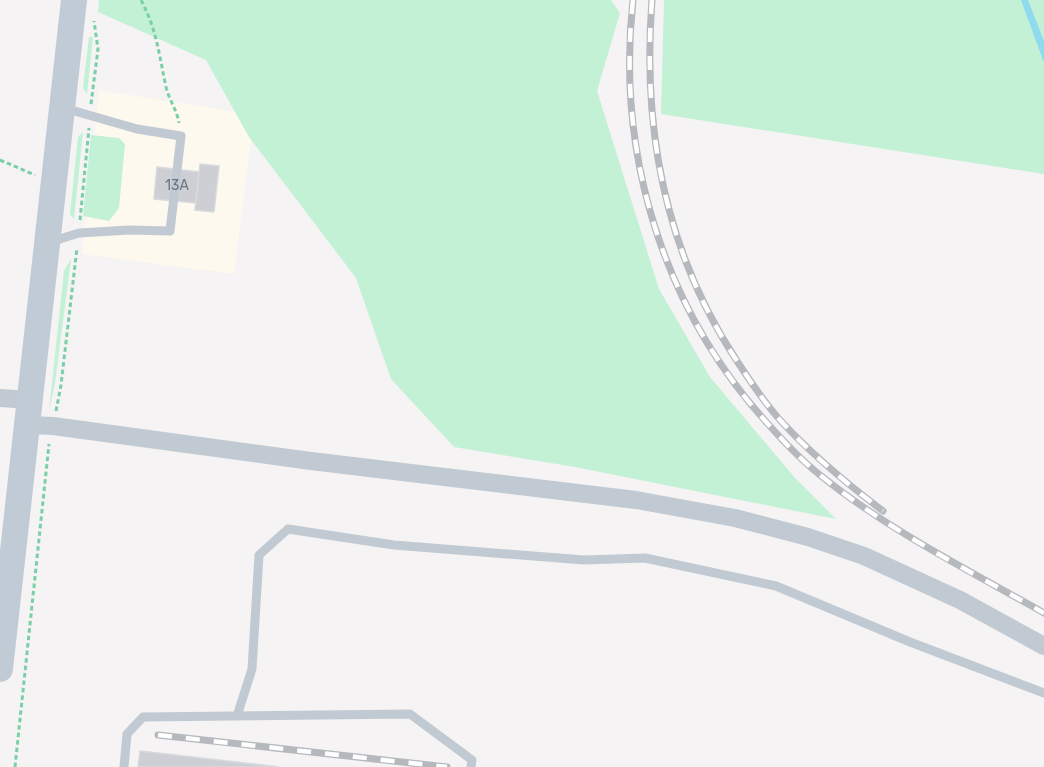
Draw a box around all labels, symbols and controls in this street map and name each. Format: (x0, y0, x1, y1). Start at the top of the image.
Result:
house number: 13A (165, 177, 190, 194)

